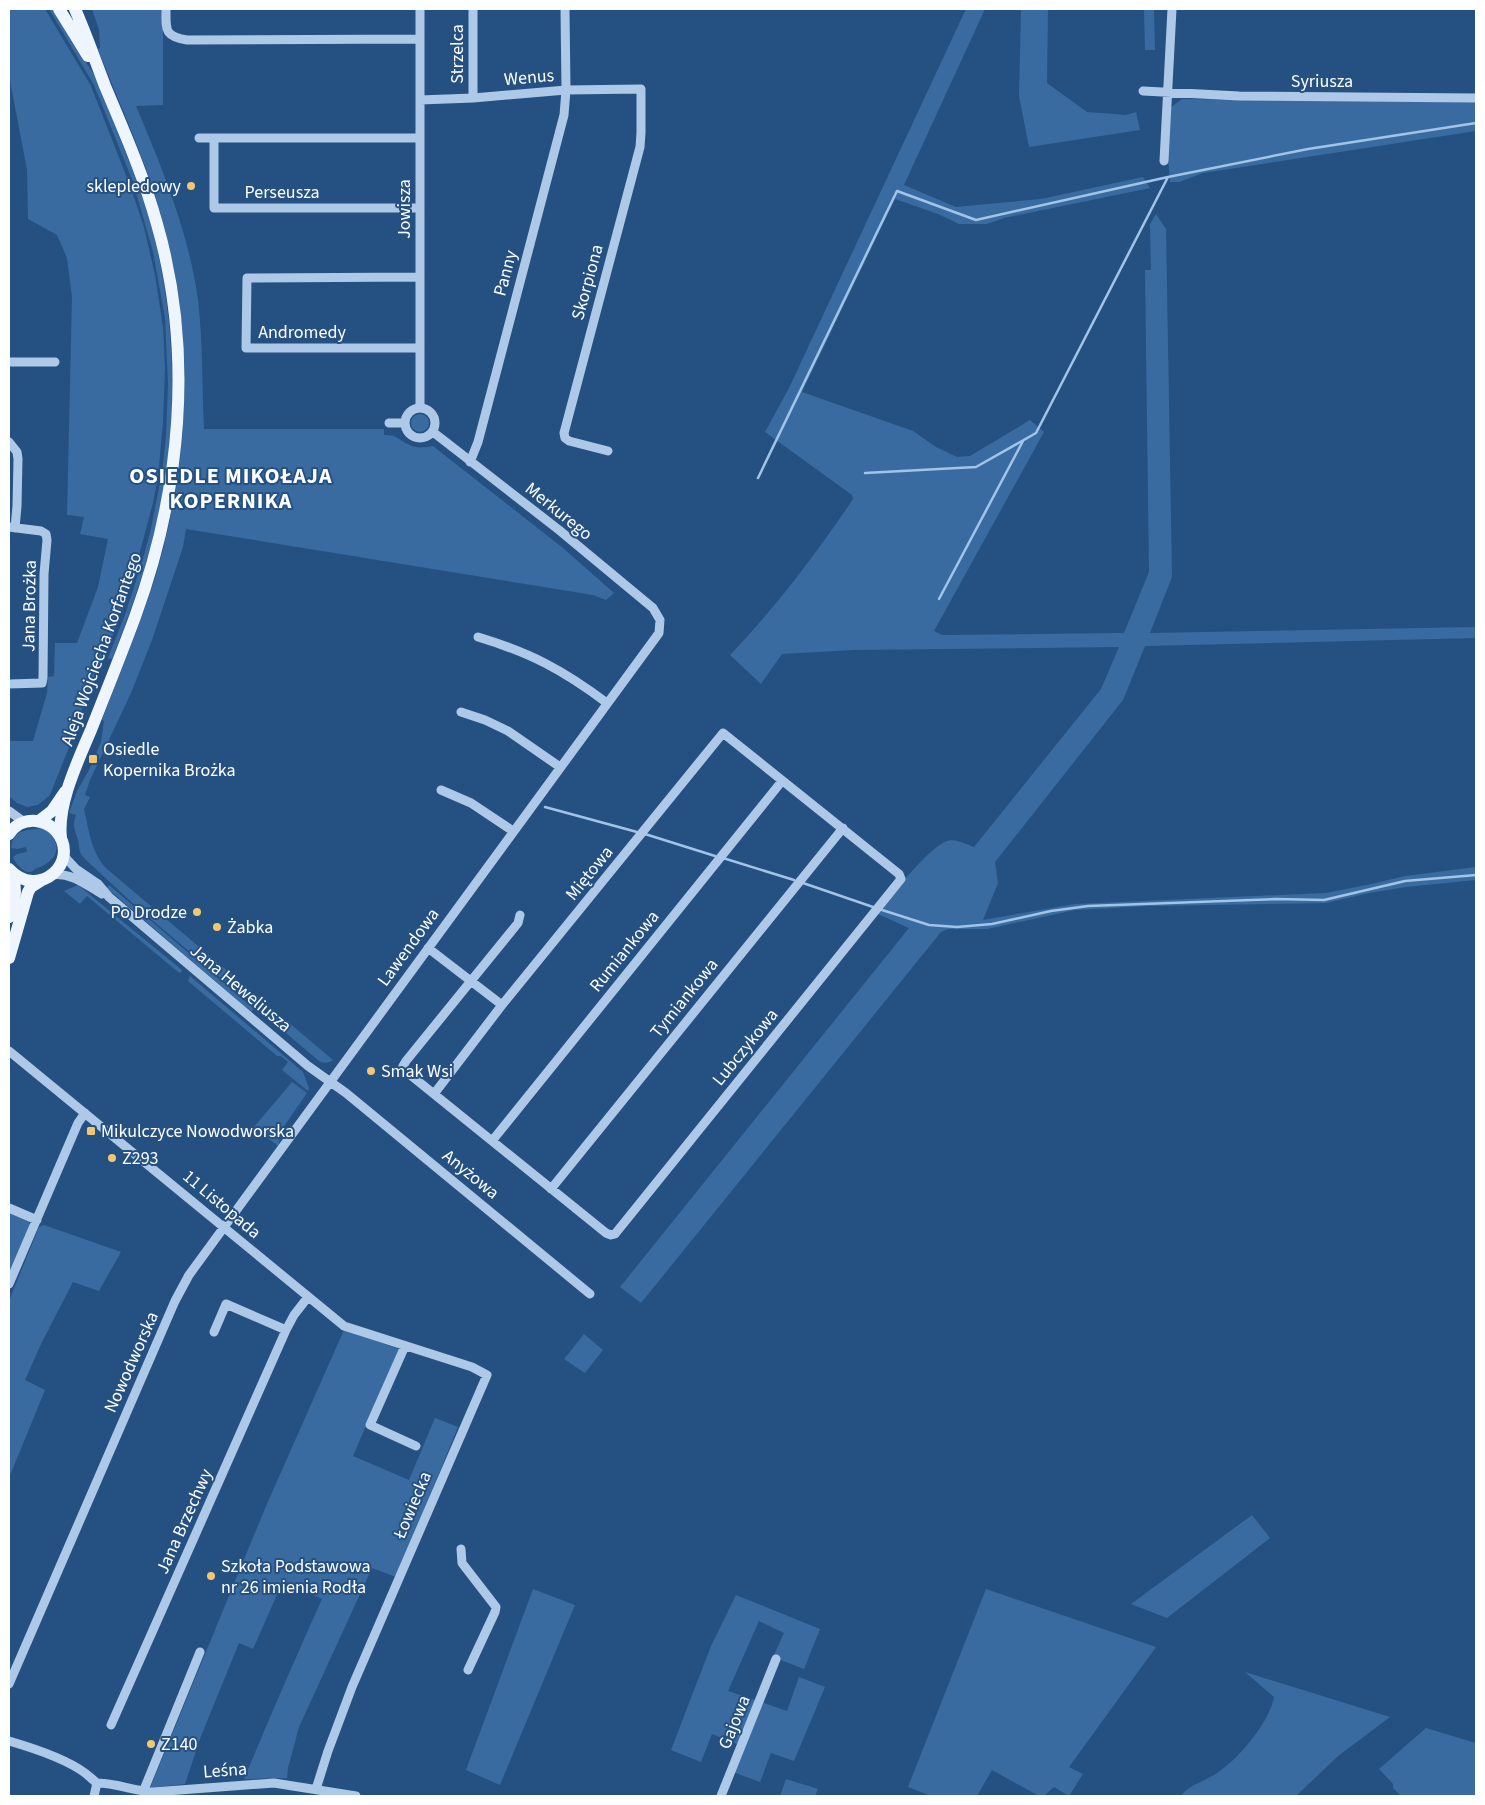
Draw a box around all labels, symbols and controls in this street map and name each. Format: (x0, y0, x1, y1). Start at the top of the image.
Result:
street label: Strzelca (445, 24, 470, 84)
street label: Wenus (503, 63, 555, 92)
street label: Syriusza (1291, 69, 1353, 94)
place label: sklepledowy (86, 174, 182, 199)
street label: Jowisza (392, 179, 417, 239)
marker: sklepledowy (185, 180, 197, 192)
street label: Perseusza (245, 180, 320, 205)
street label: Skorpiona (565, 242, 610, 323)
street label: Panny (487, 247, 524, 299)
street label: Andromedy (258, 320, 346, 345)
district label: OSIEDLE MIKOŁAJA KOPERNIKA (129, 460, 333, 517)
street label: Merkurego (520, 476, 598, 546)
street label: Aleja Wojciecha Korfantego (55, 549, 148, 749)
street label: Jana Brożka (16, 560, 43, 652)
place label: Osiedle Kopernika Brożka (103, 737, 236, 783)
marker: Osiedle Kopernika Brożka (87, 753, 99, 765)
street label: Miętowa (560, 841, 619, 906)
place label: Po Drodze (111, 900, 187, 925)
street label: Lawendowa (372, 903, 445, 991)
street label: Rumiankowa (584, 905, 665, 997)
marker: Po Drodze (191, 906, 203, 918)
place label: Żabka (227, 915, 273, 940)
marker: Żabka (211, 921, 223, 933)
street label: Jana Heweliusza (185, 938, 297, 1038)
street label: Tymiankowa (645, 953, 724, 1043)
street label: Lubczykowa (707, 1003, 784, 1091)
place label: Smak Wsi (381, 1059, 453, 1084)
marker: Smak Wsi (365, 1065, 377, 1077)
place label: Mikulczyce Nowodworska (101, 1119, 294, 1144)
marker: Mikulczyce Nowodworska (85, 1125, 97, 1137)
street label: Anyżowa (437, 1144, 504, 1205)
place label: Z293 (122, 1146, 159, 1171)
marker: Z293 (106, 1152, 118, 1164)
street label: 11 Listopada (177, 1164, 266, 1245)
street label: Nowodworska (98, 1308, 165, 1417)
street label: Jana Brzechwy (150, 1464, 219, 1578)
street label: Łowiecka (387, 1468, 438, 1544)
place label: Szkoła Podstawowa nr 26 imienia Rodła (221, 1554, 371, 1600)
marker: Szkoła Podstawowa nr 26 imienia Rodła (205, 1570, 217, 1582)
street label: Gajowa (712, 1691, 757, 1753)
place label: Z140 (161, 1732, 198, 1757)
marker: Z140 (145, 1738, 157, 1750)
street label: Leśna (202, 1756, 248, 1785)

